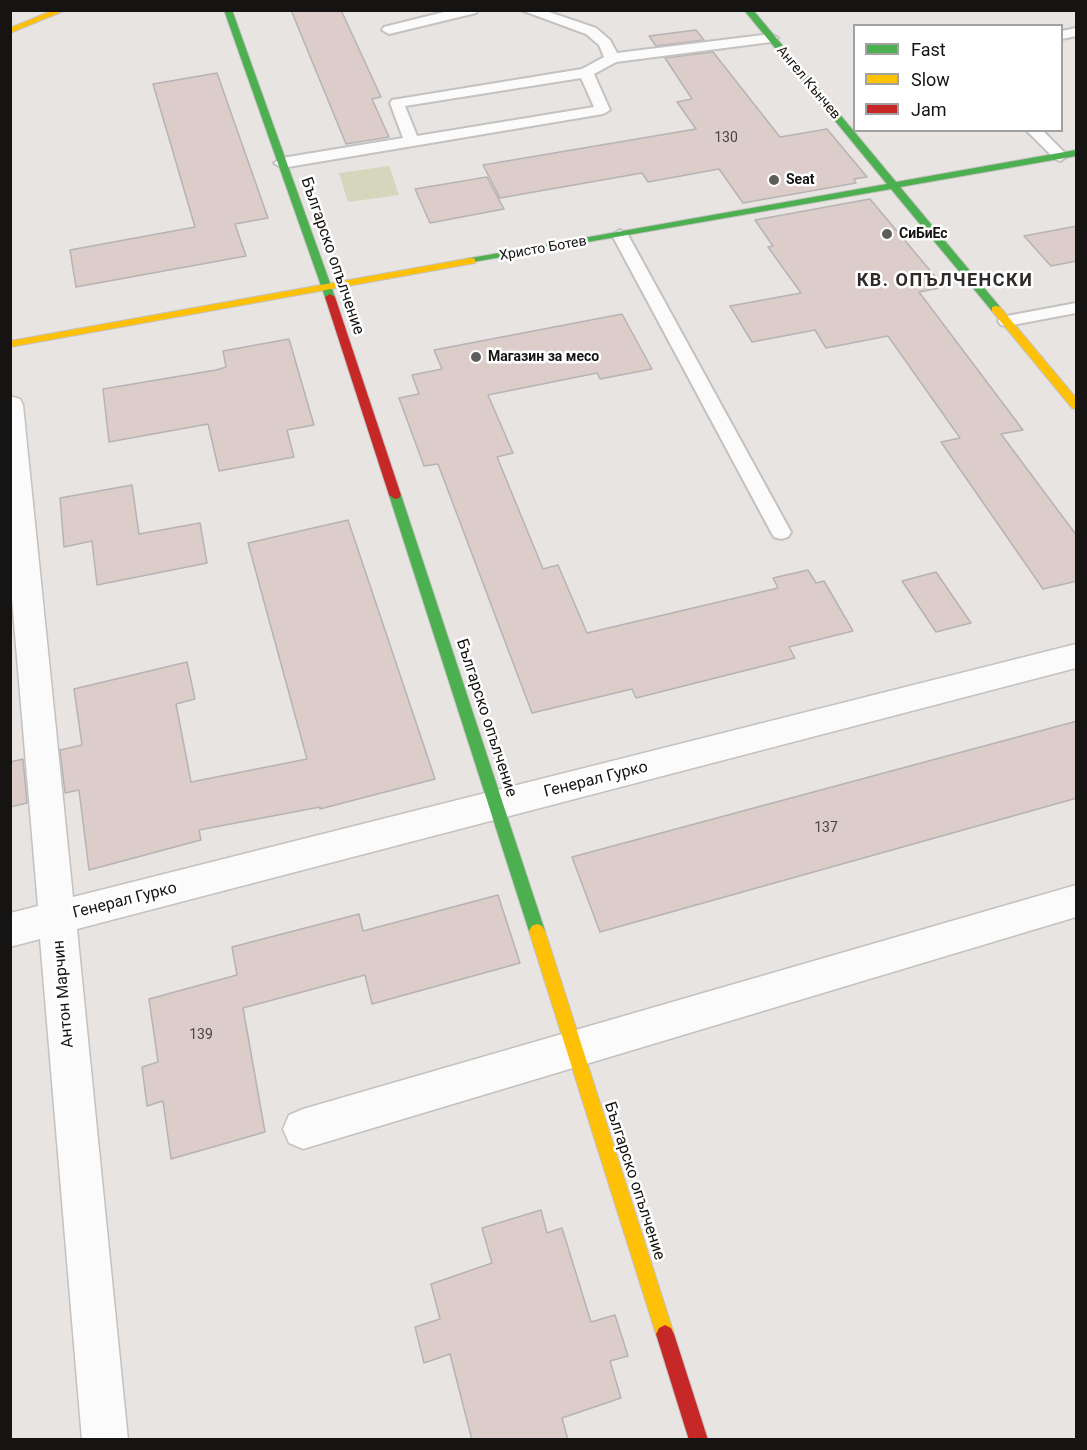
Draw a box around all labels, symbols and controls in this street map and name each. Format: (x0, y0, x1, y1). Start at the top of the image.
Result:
legend (853, 24, 1063, 132)
text: Fast (911, 39, 946, 60)
street label: Ангел Кънчев (772, 43, 844, 123)
text: Slow (911, 69, 950, 90)
text: Jam (911, 99, 947, 120)
house number: 130 (714, 130, 738, 146)
place label: Seat (786, 172, 814, 188)
marker: Seat (767, 173, 781, 187)
street label: Българско опълчение (296, 175, 368, 337)
place label: СиБиЕс (899, 226, 948, 242)
marker: СиБиЕс (880, 227, 894, 241)
street label: Христо Ботев (498, 233, 588, 265)
district label: КВ. ОПЪЛЧЕНСКИ (857, 270, 1033, 292)
place label: Магазин за месо (488, 349, 599, 365)
marker: Магазин за месо (469, 350, 483, 364)
street label: Българско опълчение (451, 636, 521, 800)
street label: Генерал Гурко (542, 758, 650, 802)
house number: 137 (814, 820, 838, 836)
street label: Генерал Гурко (71, 879, 179, 923)
street label: Антон Марчин (50, 939, 78, 1049)
house number: 139 (189, 1027, 213, 1043)
street label: Българско опълчение (599, 1099, 669, 1263)

